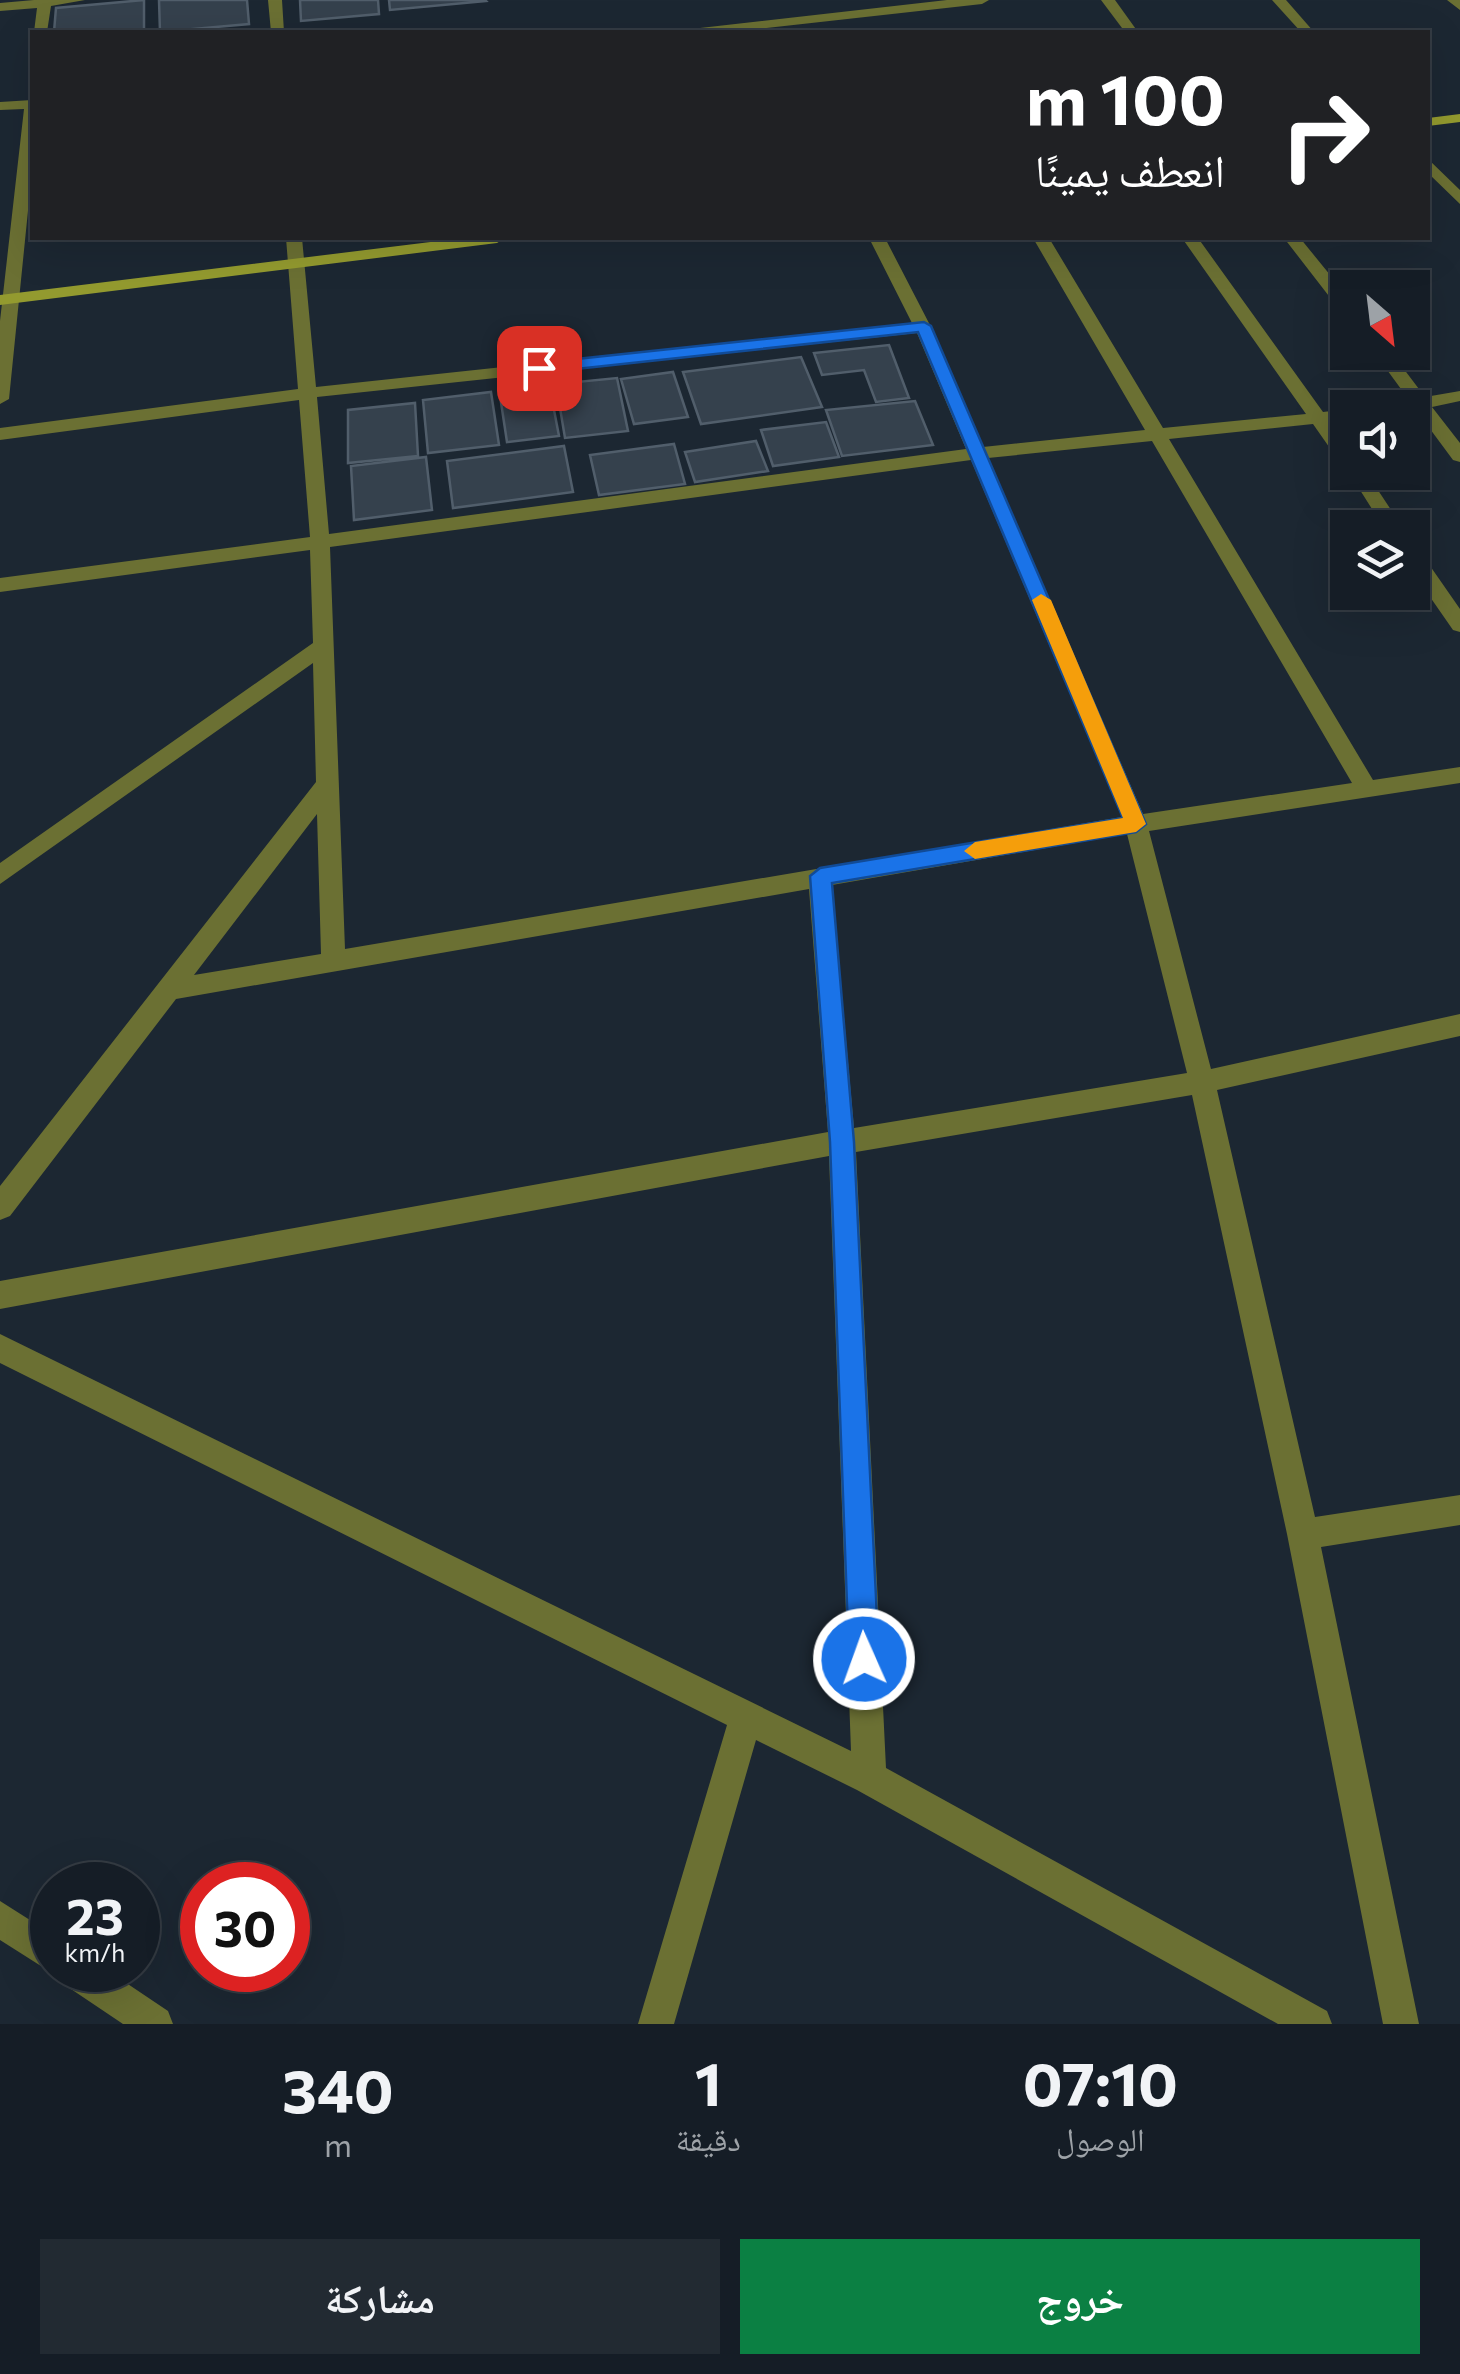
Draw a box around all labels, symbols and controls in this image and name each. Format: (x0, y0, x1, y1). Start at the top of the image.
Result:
text: 100 m (1026, 54, 1225, 139)
icon: right (1260, 70, 1390, 200)
text: انعطف يمينًا (1035, 141, 1225, 196)
north arrow (1330, 270, 1430, 370)
map controls (1330, 270, 1430, 610)
pin (497, 326, 582, 411)
icon: arrive (512, 341, 567, 396)
button: sound (1330, 390, 1430, 490)
button: layers (1330, 510, 1430, 610)
position arrow (812, 1607, 916, 1711)
speed limit sign: 30 (180, 1862, 310, 1992)
text: 23 (66, 1884, 124, 1945)
text: km/h (65, 1937, 125, 1967)
text: 1 (695, 2045, 722, 2118)
text: 07:10 (1023, 2045, 1178, 2118)
text: 340 (282, 2052, 394, 2125)
text: دقيقة (676, 2118, 741, 2158)
text: الوصول (1056, 2118, 1145, 2158)
text: m (324, 2124, 352, 2164)
button: مشاركة (40, 2239, 720, 2354)
button: خروج (740, 2239, 1420, 2354)

